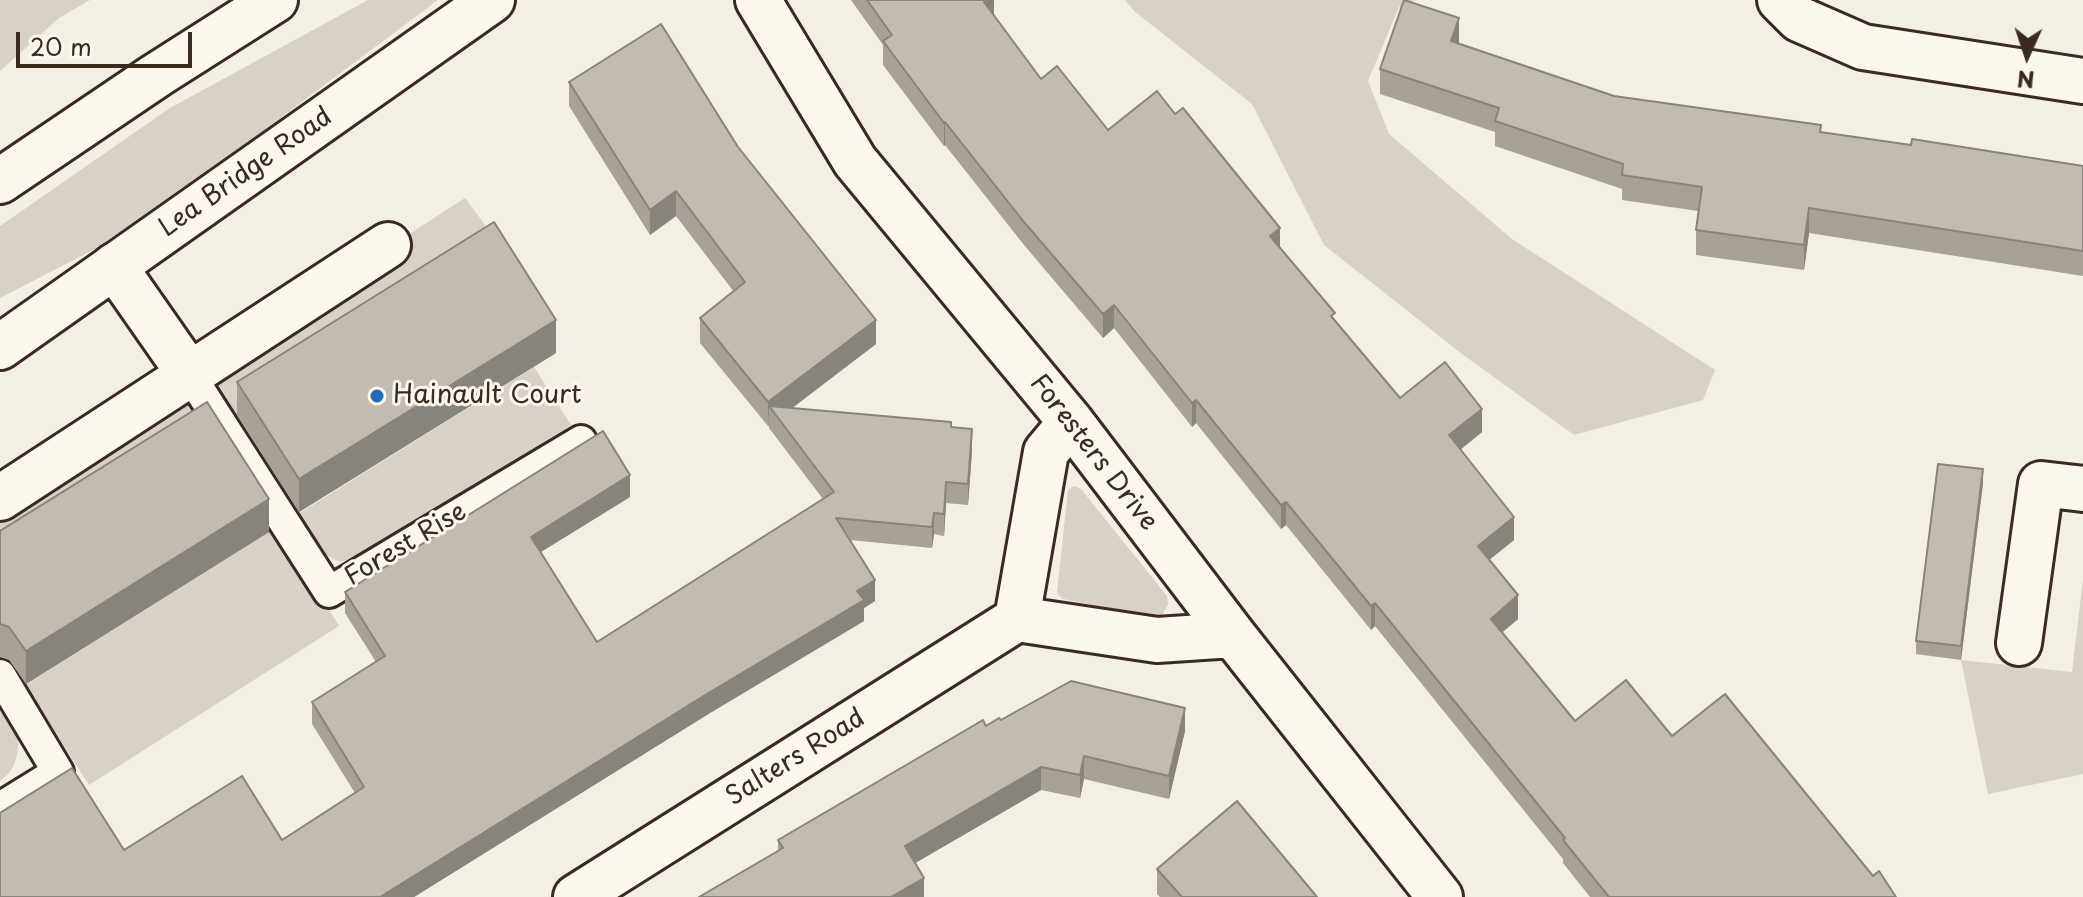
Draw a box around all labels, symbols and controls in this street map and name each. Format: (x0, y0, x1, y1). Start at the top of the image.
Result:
scale bar (20, 16, 196, 66)
north arrow (1987, 16, 2067, 96)
text: 20 m (30, 28, 92, 64)
text: N (2016, 64, 2035, 97)
street label: Lea Bridge Road (153, 102, 339, 244)
street label: Foresters Drive (1022, 369, 1164, 537)
place label: Hainault Court (393, 380, 582, 412)
marker: Hainault Court (368, 387, 386, 405)
street label: Forest Rise (340, 497, 472, 593)
street label: Salters Road (721, 703, 871, 813)

